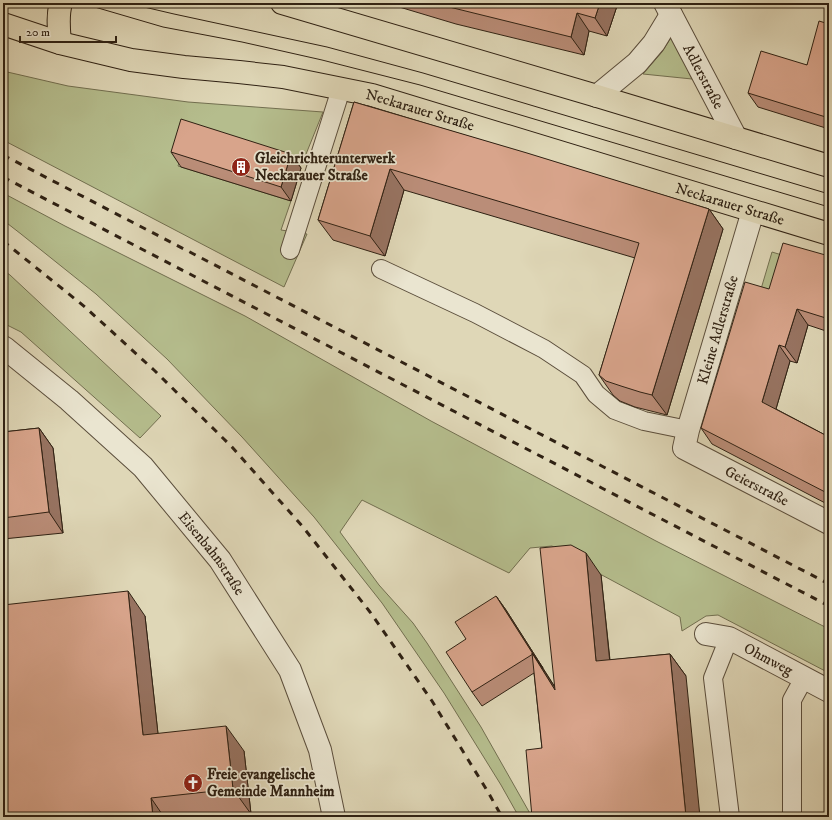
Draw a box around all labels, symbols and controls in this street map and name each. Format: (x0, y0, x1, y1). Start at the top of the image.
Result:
scale bar (20, 18, 116, 44)
text: 20 m (26, 25, 50, 40)
street label: Adlerstraße (679, 41, 728, 112)
street label: Neckarauer Straße (364, 84, 477, 135)
place label: Gleichrichterunterwerk Neckarauer Straße (255, 149, 396, 185)
building icon: Gleichrichterunterwerk Neckarauer Straße (230, 156, 252, 178)
street label: Neckarauer Straße (673, 178, 787, 229)
street label: Kleine Adlerstraße (693, 273, 743, 387)
street label: Geierstraße (722, 461, 792, 510)
street label: Eisenbahnstraße (174, 508, 249, 599)
street label: Ohmweg (741, 638, 797, 680)
place label: Freie evangelische Gemeinde Mannheim (207, 765, 335, 801)
church icon: Freie evangelische Gemeinde Mannheim (182, 772, 204, 794)

